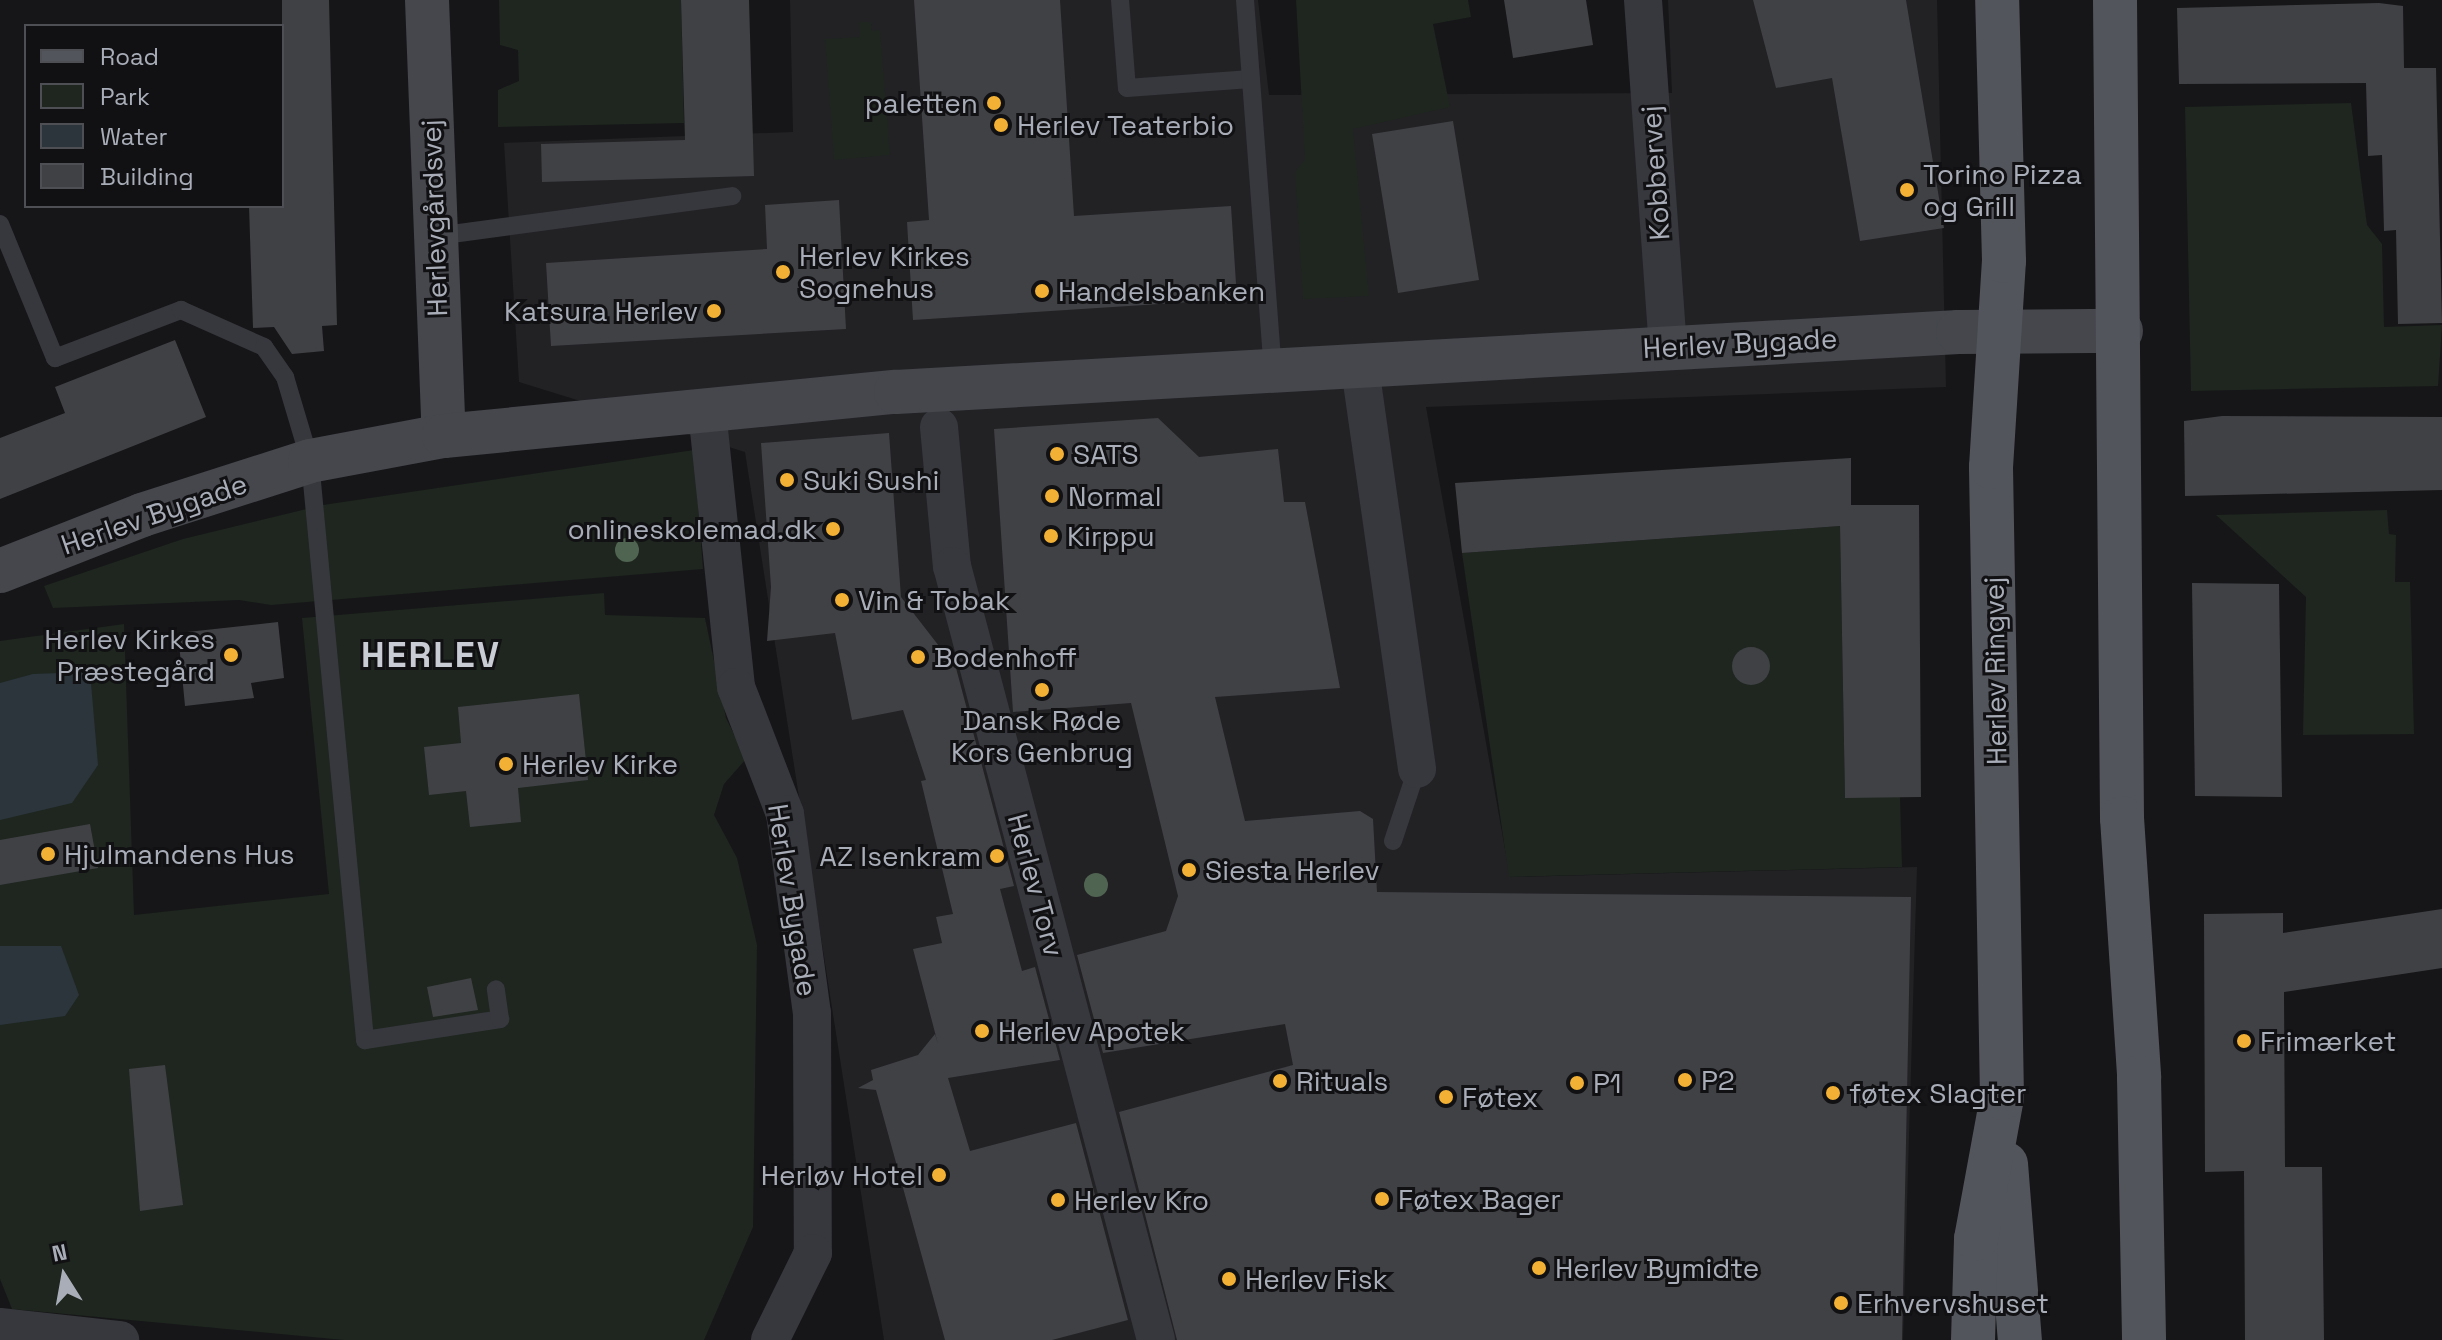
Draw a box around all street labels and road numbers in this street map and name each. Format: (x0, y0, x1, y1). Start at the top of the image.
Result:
street label: Kobbervej (1634, 104, 1676, 242)
street label: Herlevgårdsvej (414, 119, 454, 317)
street label: Herlev Bygade (1642, 321, 1838, 365)
street label: Herlev Bygade (57, 466, 251, 562)
street label: Herlev Ringvej (1977, 577, 2013, 765)
street label: Herlev Bygade (761, 801, 825, 999)
street label: Herlev Torv (1001, 810, 1071, 960)

